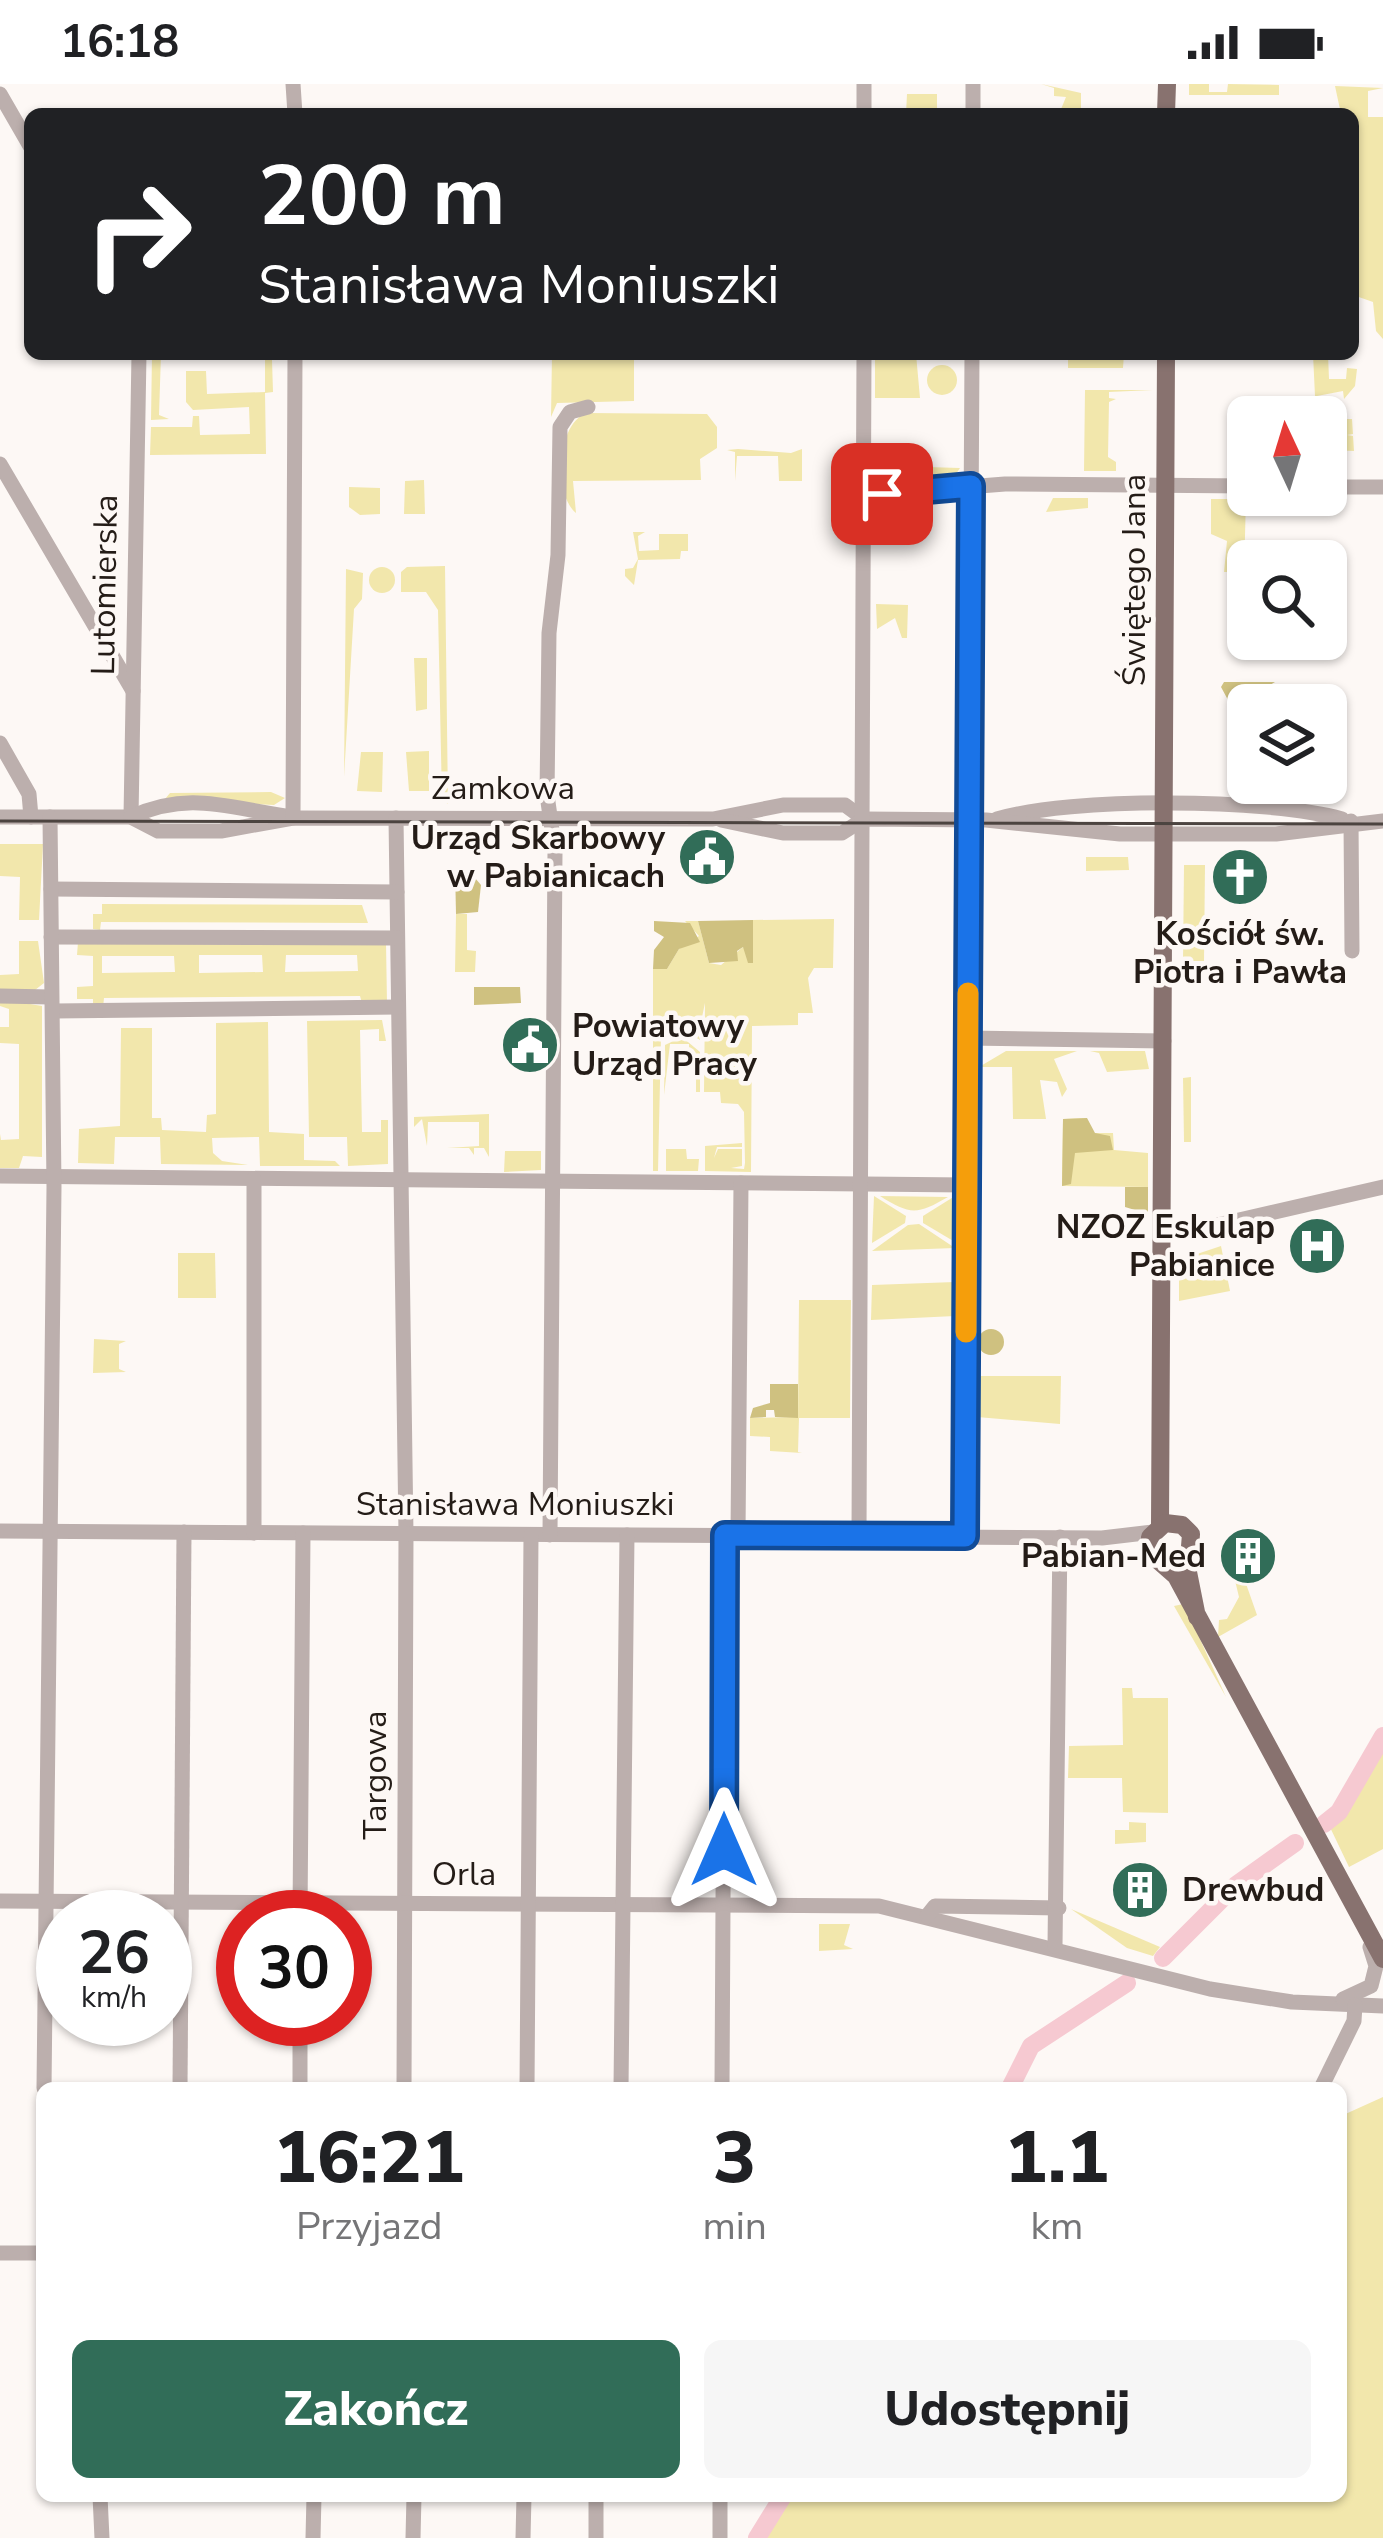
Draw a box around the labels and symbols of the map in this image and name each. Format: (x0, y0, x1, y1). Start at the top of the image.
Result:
north arrow (1227, 396, 1347, 516)
pin (831, 443, 933, 545)
street label: Świętego Jana (1112, 474, 1157, 686)
street label: Lutomierska (81, 494, 129, 676)
street label: Zamkowa (431, 766, 575, 811)
place label: Urząd Skarbowy w Pabianicach (411, 816, 666, 899)
public building icon: Urząd Skarbowy w Pabianicach (676, 826, 738, 888)
church icon: Kościół św. Piotra i Pawła (1209, 846, 1271, 908)
place label: Kościół św. Piotra i Pawła (1133, 912, 1347, 995)
place label: Powiatowy Urząd Pracy (572, 1004, 758, 1087)
public building icon: Powiatowy Urząd Pracy (499, 1014, 561, 1076)
place label: NZOZ Eskulap Pabianice (1056, 1205, 1275, 1288)
hospital icon: NZOZ Eskulap Pabianice (1286, 1215, 1348, 1277)
street label: Stanisława Moniuszki (356, 1482, 674, 1527)
building icon: Pabian-Med (1217, 1525, 1279, 1587)
place label: Pabian-Med (1021, 1534, 1206, 1579)
street label: Targowa (353, 1711, 398, 1839)
position arrow (661, 1787, 787, 1913)
street label: Orla (432, 1852, 496, 1897)
building icon: Drewbud (1109, 1859, 1171, 1921)
place label: Drewbud (1182, 1868, 1324, 1913)
speed limit sign: 30 (216, 1890, 372, 2046)

